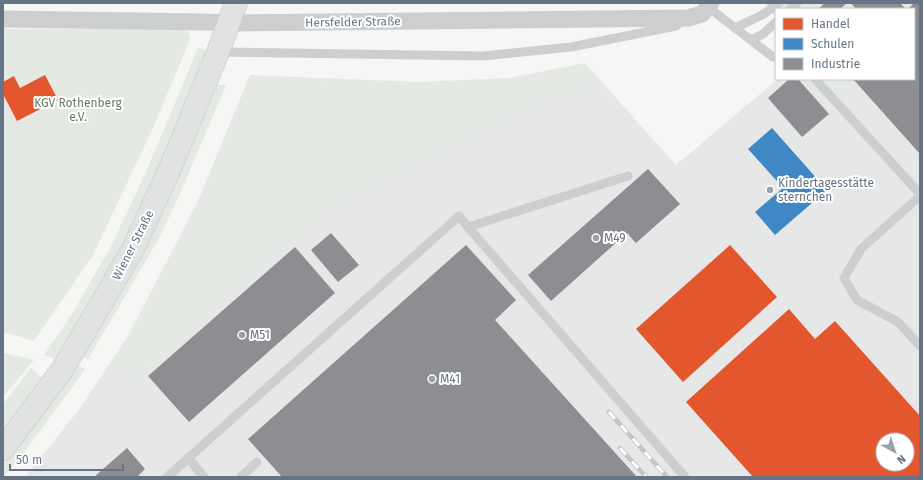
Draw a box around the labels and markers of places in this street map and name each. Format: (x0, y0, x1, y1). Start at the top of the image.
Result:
place label: Kindertagesstätte sternchen (778, 176, 874, 204)
marker: Kindertagesstätte sternchen (765, 185, 775, 195)
place label: M49 (604, 231, 626, 245)
marker: M49 (591, 233, 601, 243)
place label: M51 (250, 328, 270, 342)
marker: M51 (237, 330, 247, 340)
place label: M41 (440, 372, 460, 386)
marker: M41 (427, 374, 437, 384)

